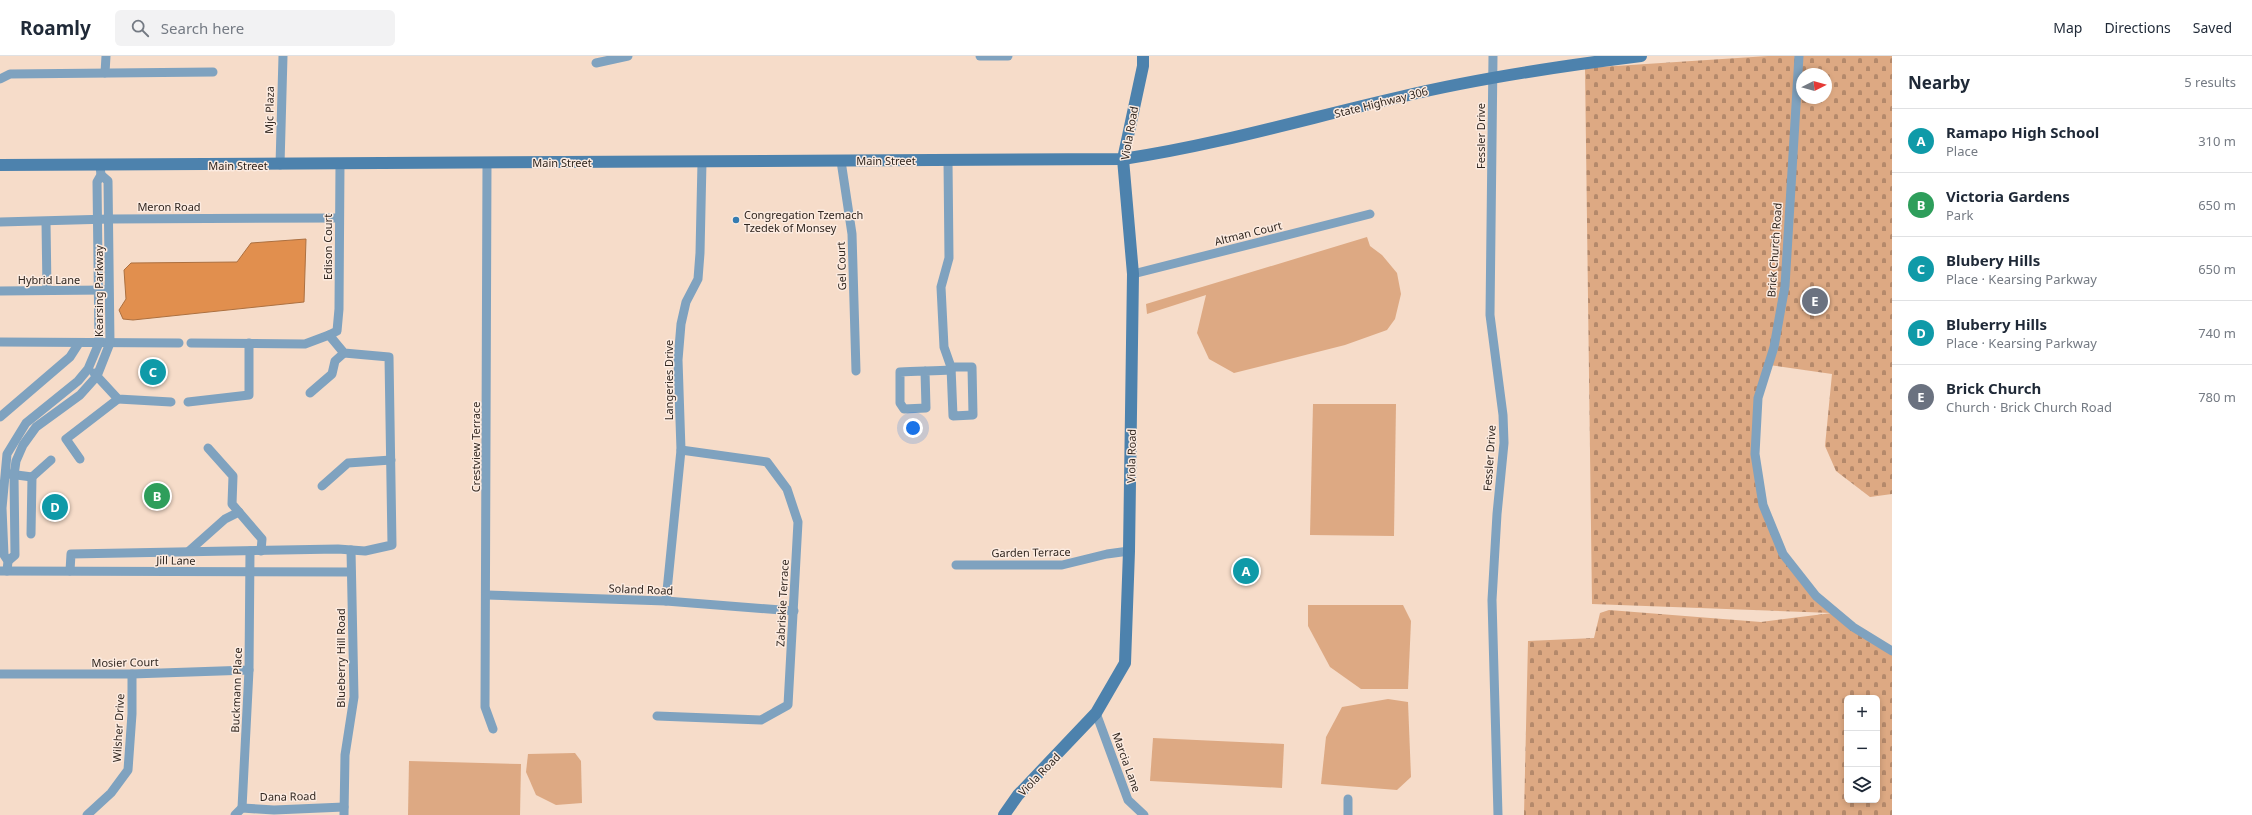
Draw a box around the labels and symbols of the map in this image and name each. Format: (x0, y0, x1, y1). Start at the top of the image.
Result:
north arrow (1796, 68, 1832, 104)
street label: State Highway 306 (1333, 83, 1429, 121)
street label: Mjc Plaza (261, 86, 277, 134)
street label: Fessler Drive (1473, 103, 1488, 169)
street label: Viola Road (1117, 105, 1141, 161)
street label: Main Street (856, 153, 916, 168)
street label: Main Street (532, 155, 592, 170)
street label: Main Street (208, 158, 268, 173)
street label: Meron Road (137, 199, 201, 214)
street label: Brick Church Road (1763, 202, 1785, 298)
place label: Congregation Tzemach Tzedek of Monsey (744, 207, 863, 235)
street label: Edison Court (320, 214, 335, 280)
marker: Congregation Tzemach Tzedek of Monsey (731, 215, 741, 225)
street label: Altman Court (1213, 217, 1283, 249)
street label: Gel Court (833, 241, 849, 291)
street label: Kearsing Parkway (91, 245, 106, 337)
street label: Hybrid Lane (18, 272, 80, 287)
pin: E (1802, 286, 1828, 316)
street label: Langeries Drive (661, 340, 676, 420)
pin: C (140, 357, 166, 387)
street label: Crestview Terrace (468, 402, 483, 492)
your location (903, 418, 923, 438)
street label: Fessler Drive (1479, 425, 1499, 491)
street label: Viola Road (1123, 429, 1139, 483)
pin: B (144, 481, 170, 511)
pin: D (42, 492, 68, 522)
street label: Garden Terrace (991, 544, 1071, 560)
street label: Jill Lane (155, 552, 196, 568)
pin: A (1233, 556, 1259, 586)
street label: Zabriskie Terrace (772, 559, 792, 647)
street label: Soland Road (608, 580, 674, 598)
street label: Blueberry Hill Road (333, 608, 348, 708)
street label: Buckmann Place (227, 647, 245, 733)
street label: Mosier Court (91, 654, 159, 670)
street label: Wilsher Drive (109, 693, 127, 763)
street label: Marcia Lane (1109, 730, 1145, 794)
street label: Viola Road (1015, 749, 1063, 799)
street label: Dana Road (260, 788, 316, 804)

